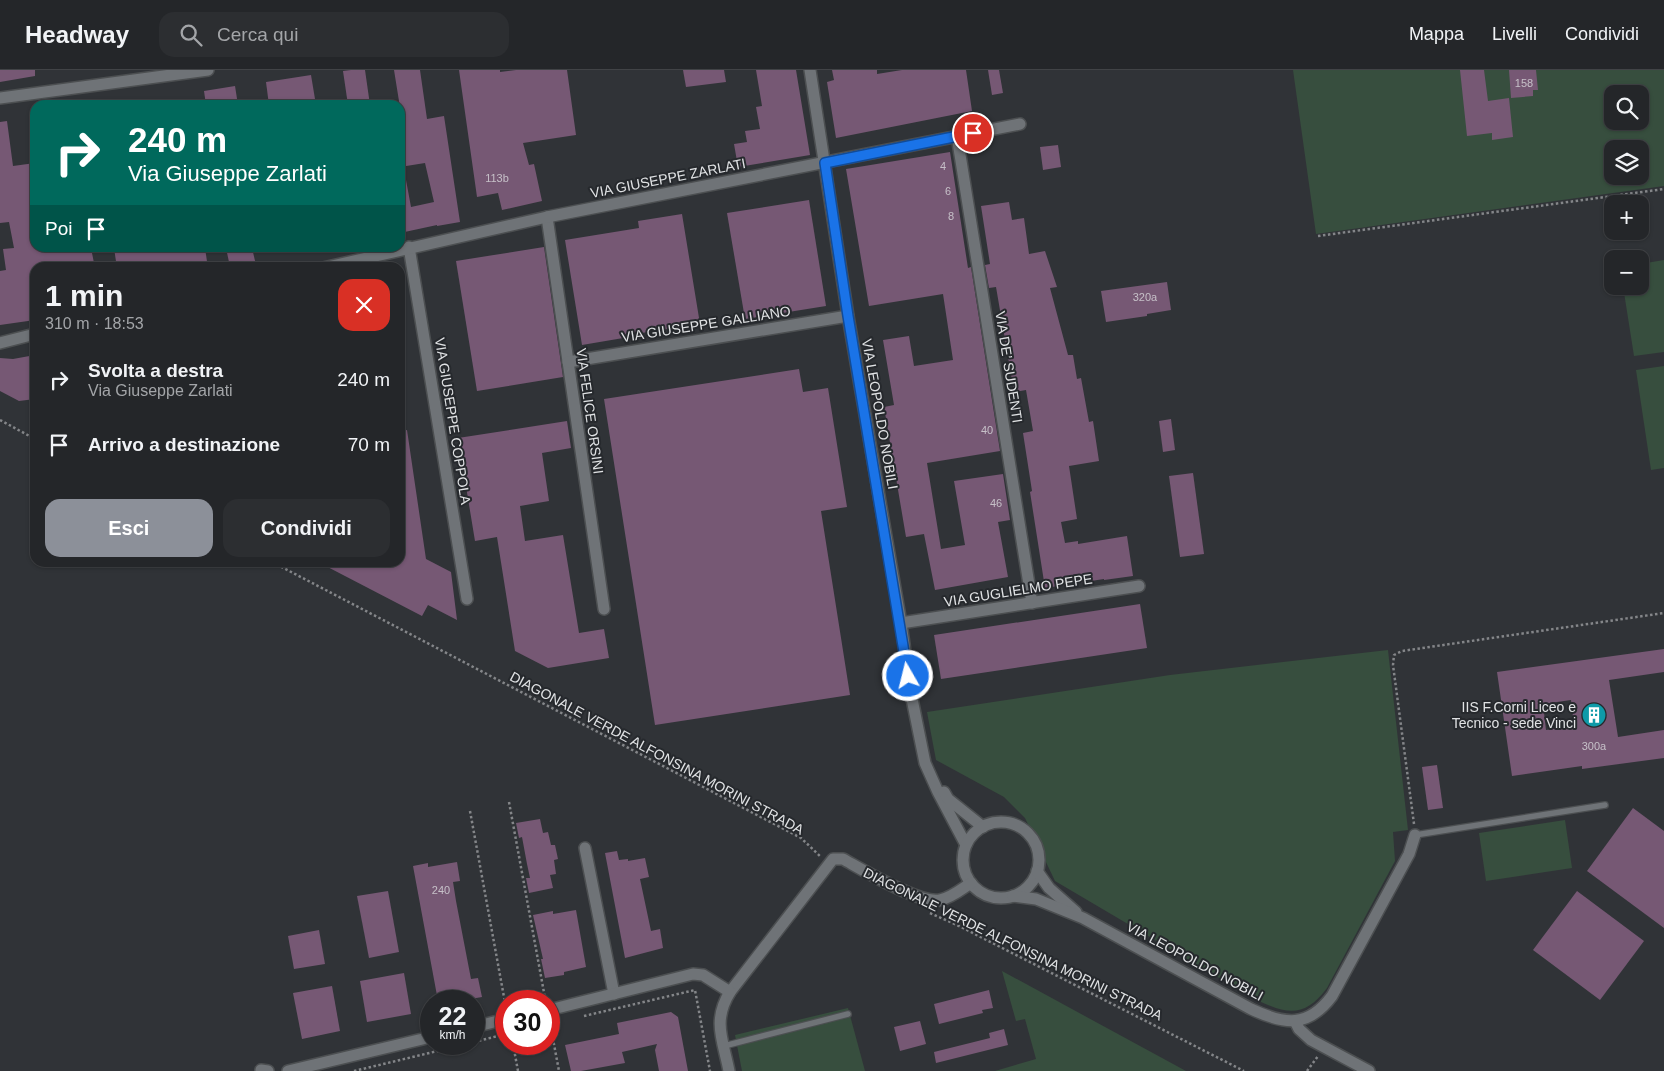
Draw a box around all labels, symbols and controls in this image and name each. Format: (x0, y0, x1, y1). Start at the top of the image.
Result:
search box (159, 12, 509, 57)
text: Headway (25, 21, 129, 48)
icon: search (177, 21, 205, 49)
text: Cerca qui (217, 24, 298, 45)
text: Mappa (1409, 24, 1464, 44)
text: Livelli (1492, 24, 1537, 44)
text: Condividi (1565, 24, 1639, 44)
house number: 158 (1515, 77, 1533, 89)
map controls (1604, 85, 1649, 295)
button: search (1604, 85, 1649, 130)
pin (952, 112, 994, 154)
icon: arrive (959, 119, 987, 147)
icon: right (45, 120, 110, 185)
text: 240 m (128, 120, 227, 159)
button: layers (1604, 140, 1649, 185)
street label: VIA GIUSEPPE ZARLATI (589, 155, 747, 201)
house number: 4 (940, 160, 946, 172)
text: Via Giuseppe Zarlati (128, 161, 327, 186)
house number: 113b (485, 172, 509, 184)
house number: 6 (945, 185, 951, 197)
button: + (1604, 195, 1649, 240)
house number: 8 (948, 210, 954, 222)
icon: arrive (82, 215, 110, 243)
text: Poi (45, 218, 72, 239)
button: − (1604, 250, 1649, 295)
text: 1 min (45, 279, 123, 312)
button: close (338, 279, 390, 331)
house number: 320a (1133, 291, 1158, 303)
street label: VIA GIUSEPPE GALLIANO (620, 303, 792, 345)
street label: VIA DE’ SUDENTI (992, 310, 1026, 424)
text: 310 m · 18:53 (45, 315, 144, 332)
street label: VIA GIUSEPPE COPPOLA (432, 336, 474, 506)
street label: VIA LEOPOLDO NOBILI (859, 338, 901, 490)
street label: VIA FELICE ORSINI (573, 347, 607, 475)
text: Svolta a destra (88, 360, 223, 381)
icon: right (45, 366, 73, 394)
text: 240 m (337, 369, 390, 390)
text: Via Giuseppe Zarlati (88, 382, 233, 399)
house number: 40 (981, 424, 993, 436)
icon: arrive (45, 431, 73, 459)
text: Arrivo a destinazione (88, 434, 280, 455)
text: 70 m (348, 434, 390, 455)
house number: 46 (990, 497, 1002, 509)
button: Esci (45, 499, 213, 557)
button: Condividi (223, 499, 390, 557)
street label: VIA GUGLIELMO PEPE (943, 570, 1093, 610)
position arrow (881, 649, 933, 701)
street label: DIAGONALE VERDE ALFONSINA MORINI STRADA (507, 668, 807, 838)
place label: IIS F.Corni Liceo e Tecnico - sede Vinci (1452, 699, 1576, 731)
building icon: IIS F.Corni Liceo e Tecnico - sede Vinci (1581, 702, 1607, 728)
house number: 300a (1582, 740, 1607, 752)
street label: DIAGONALE VERDE ALFONSINA MORINI STRADA (861, 864, 1166, 1024)
house number: 240 (432, 884, 450, 896)
street label: VIA LEOPOLDO NOBILI (1124, 918, 1266, 1004)
speed limit sign: 30 (495, 990, 560, 1055)
text: 22 (439, 1002, 466, 1030)
text: km/h (439, 1028, 466, 1042)

